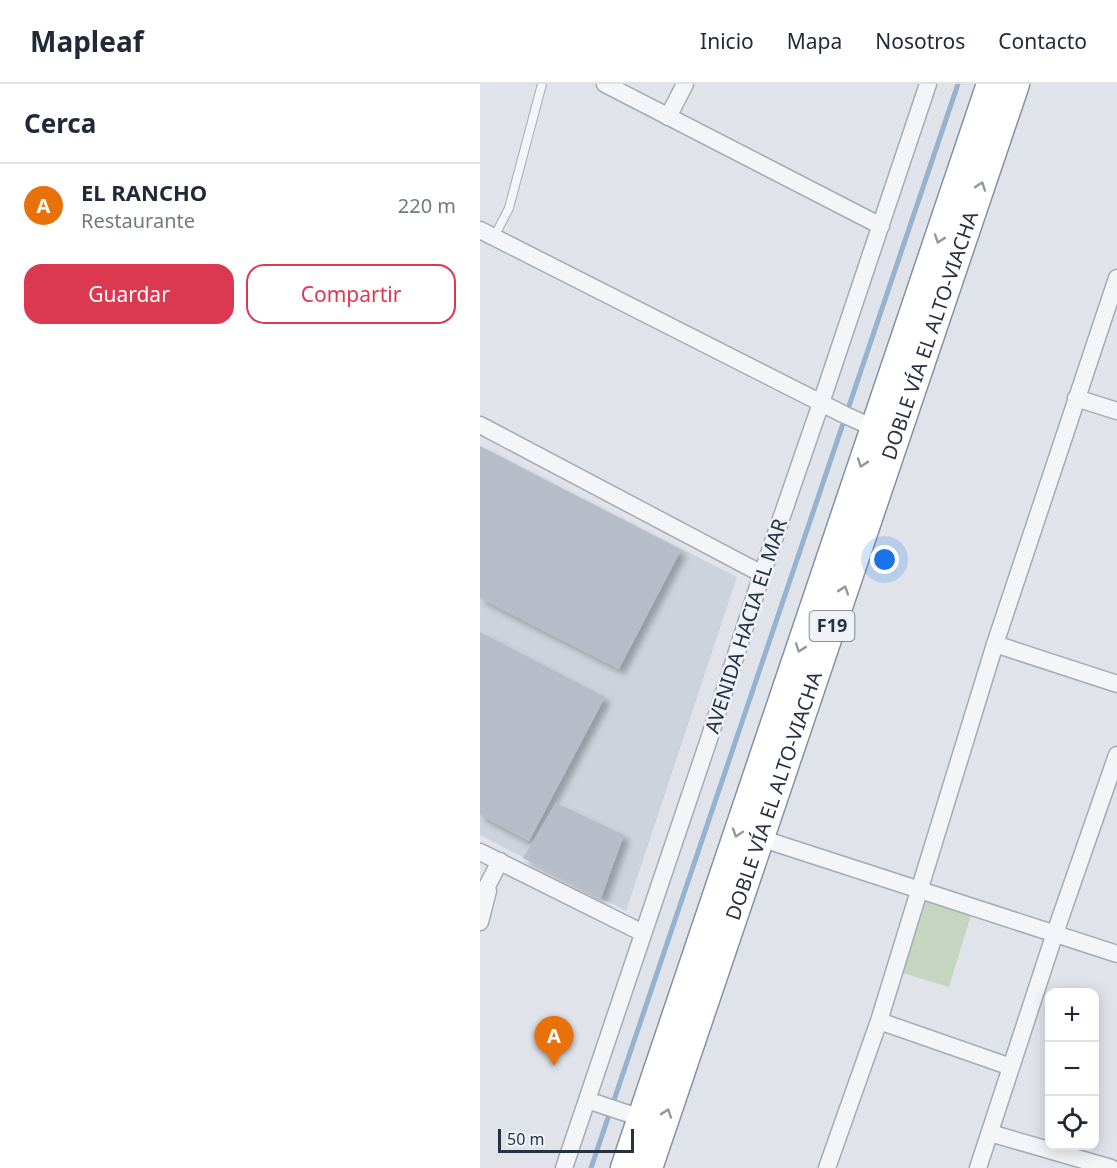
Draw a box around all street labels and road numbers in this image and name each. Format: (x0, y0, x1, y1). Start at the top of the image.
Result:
street label: DOBLE VÍA EL ALTO-VIACHA (875, 207, 984, 463)
street label: AVENIDA HACIA EL MAR (698, 515, 793, 737)
road number: F19 (810, 611, 854, 641)
street label: DOBLE VÍA EL ALTO-VIACHA (719, 668, 828, 923)

